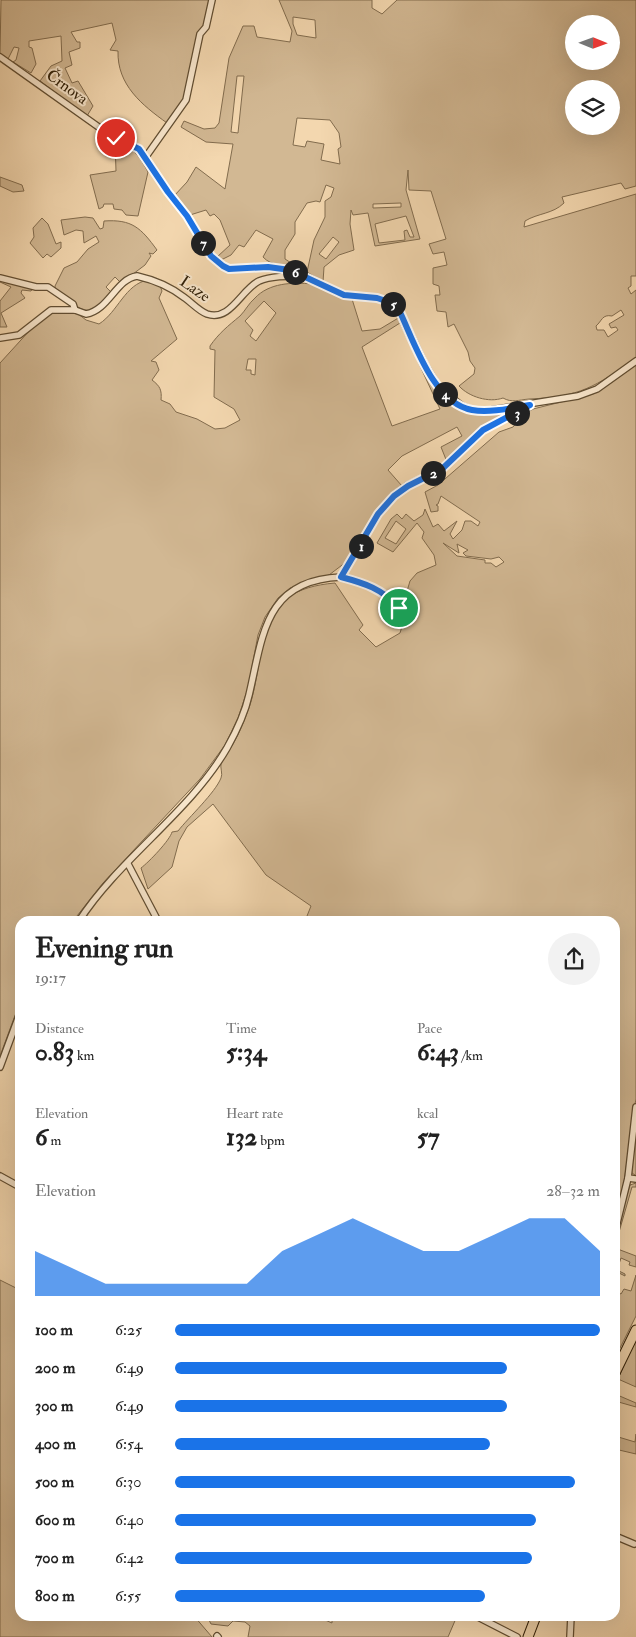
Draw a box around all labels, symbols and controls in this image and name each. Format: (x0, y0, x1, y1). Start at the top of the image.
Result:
north arrow (565, 15, 620, 70)
map controls (565, 15, 620, 135)
street label: Črnova (42, 64, 93, 109)
button: layers (565, 80, 620, 135)
pin (95, 117, 137, 159)
icon: check (102, 124, 130, 152)
pin: 7 (190, 230, 216, 256)
text: 7 (200, 235, 207, 252)
pin: 6 (282, 260, 308, 284)
text: 6 (292, 264, 299, 281)
street label: Laze (176, 271, 214, 307)
pin: 5 (380, 292, 406, 316)
text: 5 (390, 296, 397, 313)
pin: 4 (432, 382, 458, 406)
text: 4 (442, 386, 449, 403)
pin: 3 (504, 400, 530, 426)
text: 3 (515, 405, 520, 422)
pin: 2 (420, 460, 446, 486)
text: 2 (430, 465, 437, 482)
pin: 1 (348, 534, 374, 558)
text: 1 (359, 538, 364, 555)
pin (378, 587, 420, 629)
icon: arrive (385, 594, 413, 622)
text: Evening run (35, 931, 173, 966)
button: share (548, 933, 600, 985)
text: 19:17 (35, 968, 66, 988)
text: Distance (35, 1020, 84, 1037)
text: Time (226, 1020, 257, 1037)
text: Pace (417, 1020, 442, 1037)
text: 0.83 (35, 1037, 74, 1068)
text: 5:34 (226, 1037, 266, 1068)
text: 6:43 (417, 1037, 459, 1068)
text: km (74, 1047, 94, 1064)
text: /km (459, 1047, 483, 1064)
text: Elevation (35, 1105, 88, 1122)
text: Heart rate (226, 1105, 283, 1122)
text: kcal (417, 1105, 438, 1122)
text: 6 (35, 1122, 48, 1153)
text: 132 (226, 1122, 257, 1153)
text: 57 (417, 1122, 439, 1153)
text: m (48, 1132, 61, 1149)
text: bpm (257, 1132, 285, 1149)
text: Elevation (35, 1181, 96, 1201)
text: 28–32 m (546, 1181, 600, 1201)
text: 100 m (35, 1320, 73, 1340)
text: 6:25 (115, 1320, 142, 1340)
text: 200 m (35, 1358, 75, 1378)
text: 6:49 (115, 1358, 144, 1378)
text: 300 m (35, 1396, 73, 1416)
text: 6:49 (115, 1396, 144, 1416)
text: 400 m (35, 1434, 76, 1454)
text: 6:54 (115, 1434, 142, 1454)
text: 500 m (35, 1472, 74, 1492)
text: 6:30 (115, 1472, 141, 1492)
text: 600 m (35, 1510, 75, 1530)
text: 6:40 (115, 1510, 144, 1530)
text: 700 m (35, 1548, 74, 1568)
text: 6:42 (115, 1548, 144, 1568)
text: 800 m (35, 1586, 75, 1606)
text: 6:55 (115, 1586, 141, 1606)

